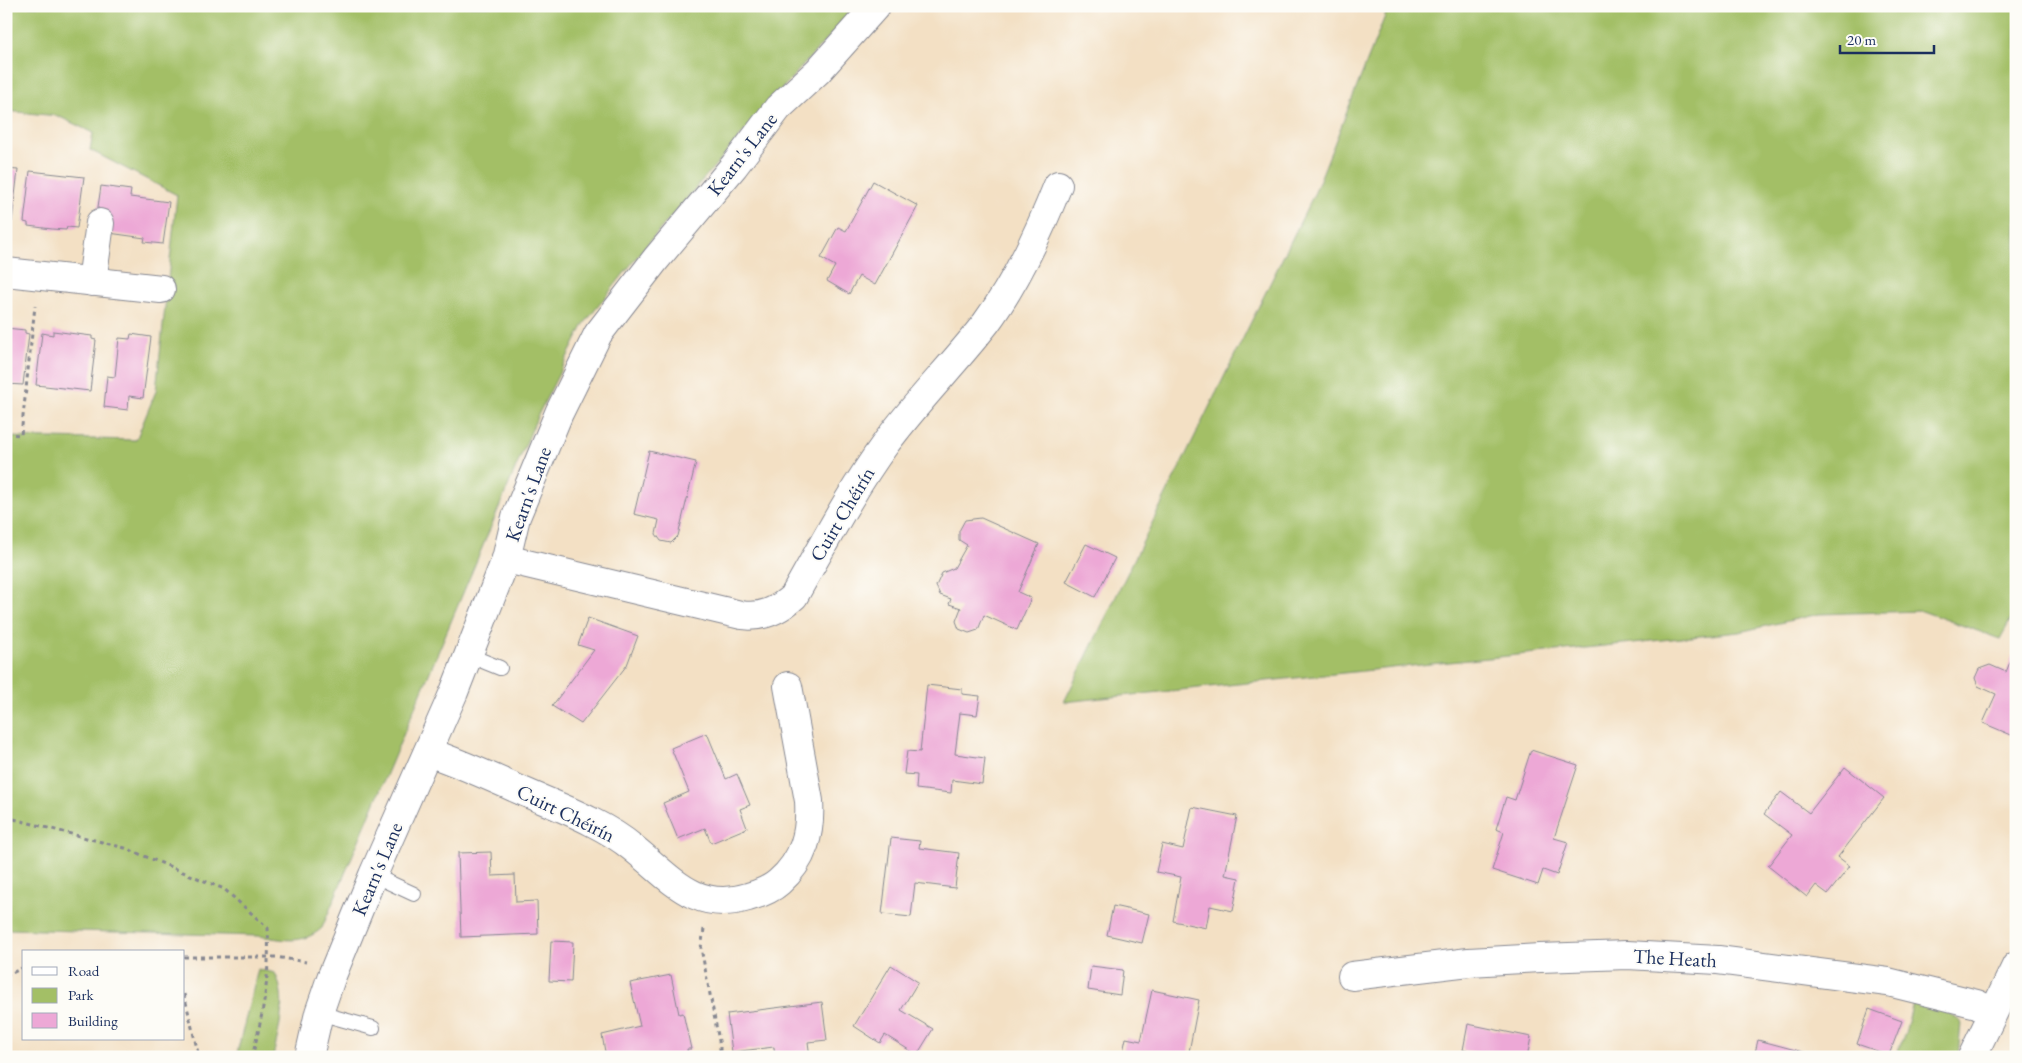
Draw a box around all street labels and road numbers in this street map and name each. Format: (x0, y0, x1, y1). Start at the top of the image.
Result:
street label: Kearn's Lane (701, 107, 783, 201)
street label: Kearn's Lane (499, 443, 557, 545)
street label: Cuirt Chéirín (804, 462, 881, 566)
street label: Cuirt Chéirín (513, 778, 620, 848)
street label: Kearn's Lane (346, 818, 408, 920)
street label: The Heath (1632, 943, 1718, 973)

